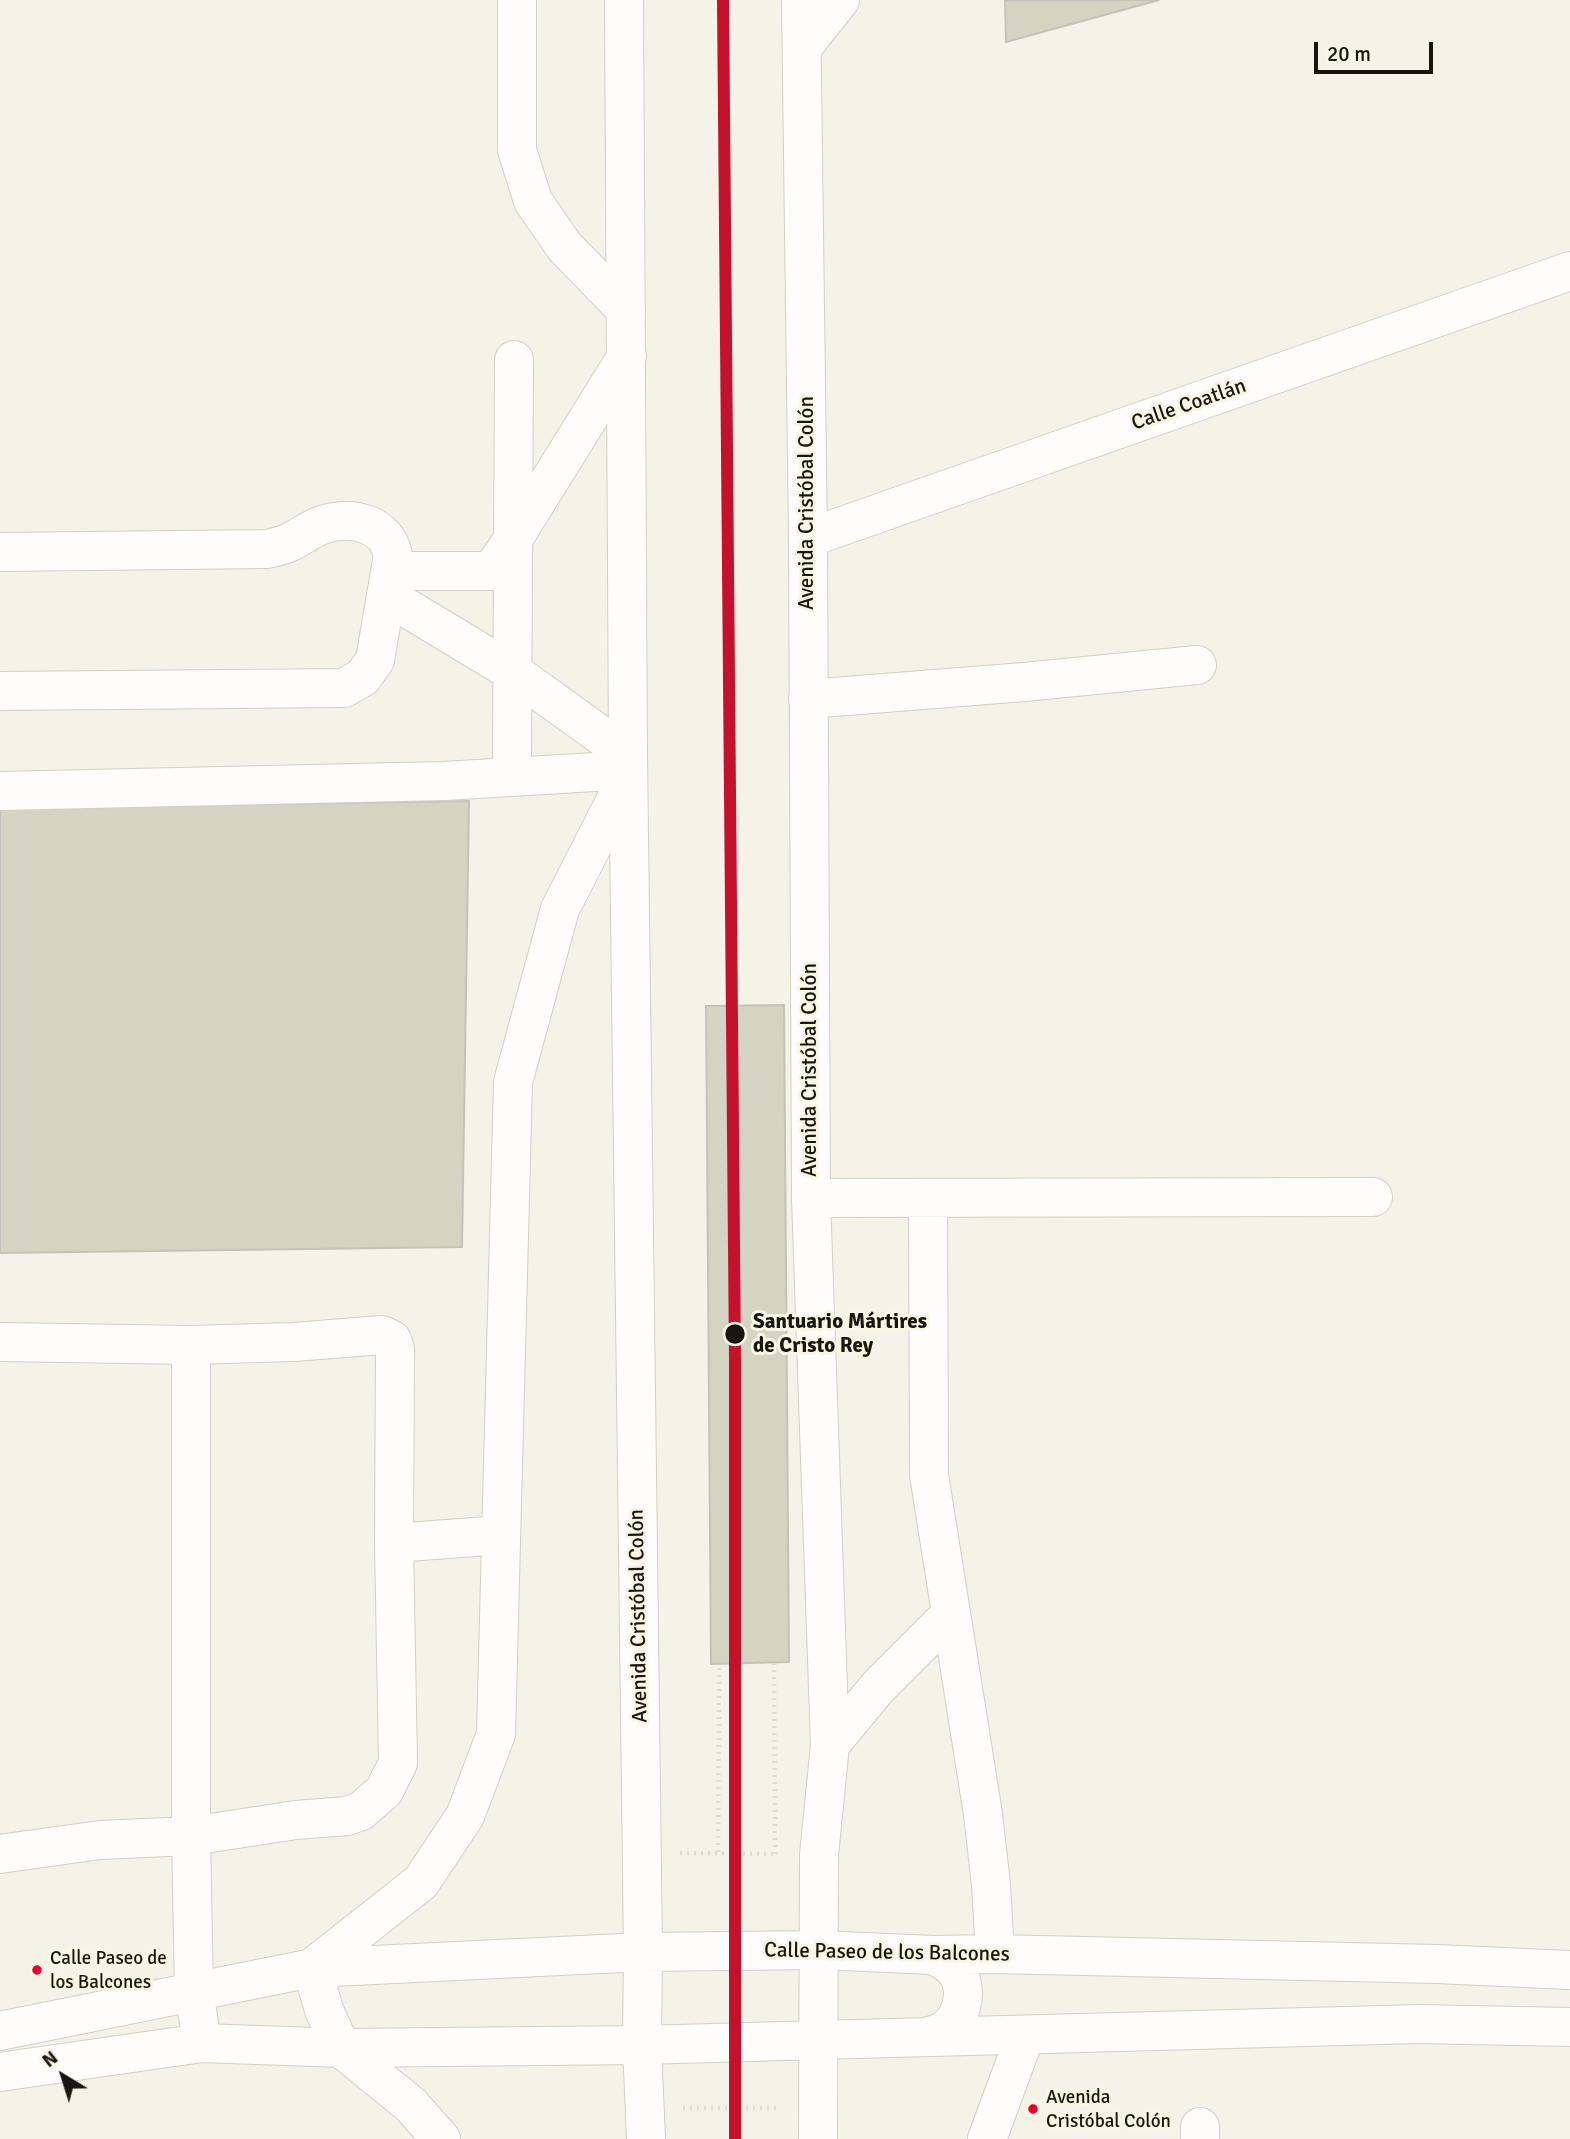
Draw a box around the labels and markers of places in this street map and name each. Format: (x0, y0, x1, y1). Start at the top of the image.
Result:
place label: Santuario Mártires de Cristo Rey (753, 1309, 927, 1359)
marker: Santuario Mártires de Cristo Rey (723, 1322, 747, 1346)
place label: Calle Paseo de los Balcones (50, 1948, 167, 1992)
marker: Calle Paseo de los Balcones (30, 1963, 44, 1977)
place label: Avenida Cristóbal Colón (1046, 2087, 1171, 2131)
marker: Avenida Cristóbal Colón (1026, 2102, 1040, 2116)

